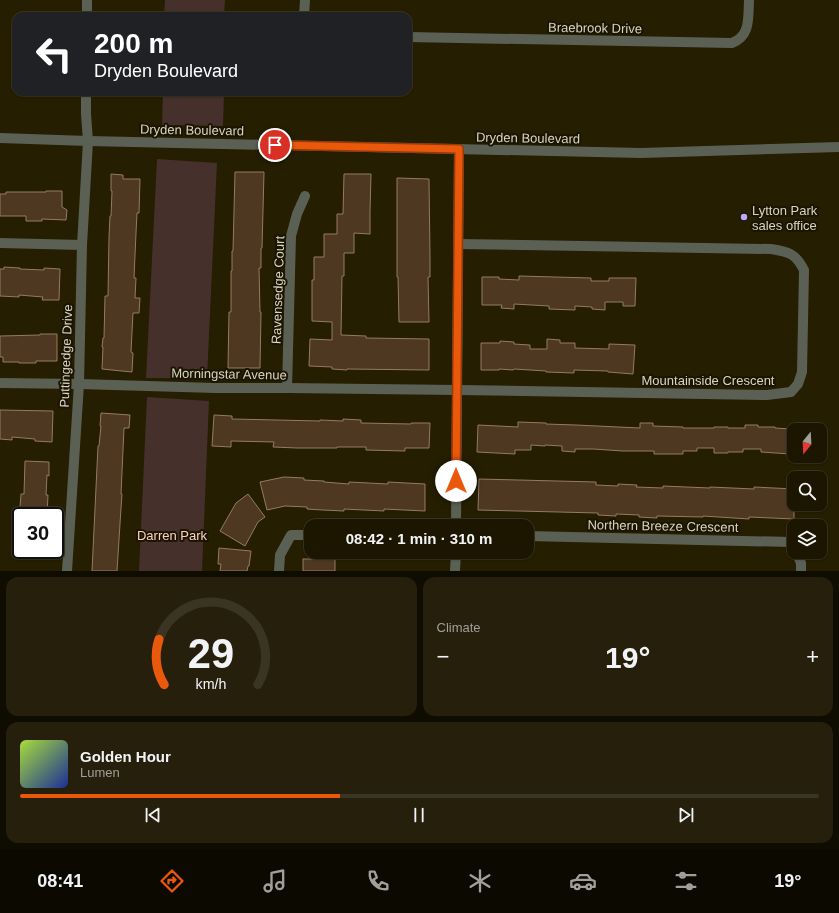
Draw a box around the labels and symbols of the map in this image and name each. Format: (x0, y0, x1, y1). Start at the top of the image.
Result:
street label: Braebrook Drive (548, 20, 642, 36)
street label: Dryden Boulevard (140, 122, 244, 138)
pin (258, 128, 292, 162)
street label: Dryden Boulevard (476, 130, 580, 146)
place label: Lytton Park sales office (752, 203, 818, 233)
marker: Lytton Park sales office (739, 212, 749, 222)
street label: Ravensedge Court (269, 235, 287, 344)
street label: Puttingedge Drive (57, 304, 75, 408)
street label: Morningstar Avenue (171, 365, 287, 383)
street label: Mountainside Crescent (642, 373, 775, 388)
north arrow (787, 423, 827, 463)
position arrow (435, 460, 477, 502)
speed limit sign: 30 (12, 507, 64, 559)
street label: Northern Breeze Crescent (587, 517, 739, 535)
park label: Darren Park (137, 528, 208, 543)

